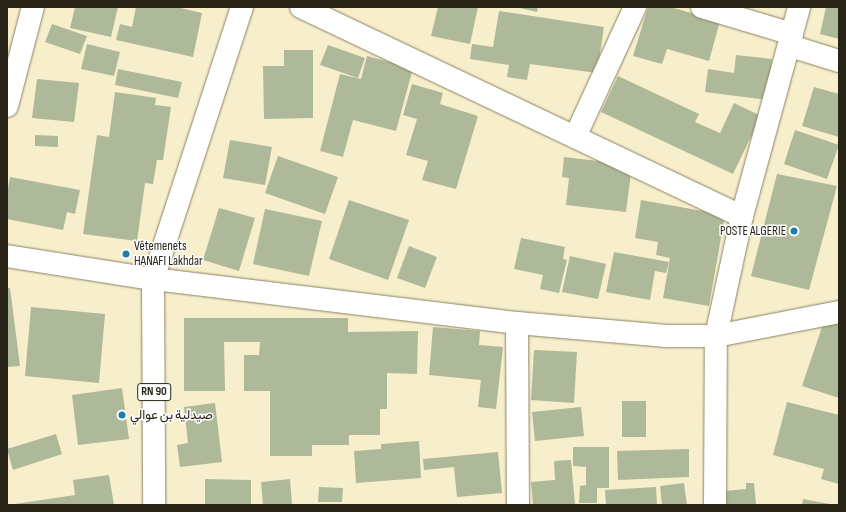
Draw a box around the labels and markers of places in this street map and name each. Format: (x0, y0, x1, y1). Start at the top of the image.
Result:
place label: POSTE ALGERIE (720, 223, 786, 239)
marker: POSTE ALGERIE (789, 226, 799, 236)
place label: Vêtemenets HANAFI Lakhdar (134, 239, 203, 270)
marker: Vêtemenets HANAFI Lakhdar (121, 249, 131, 259)
place label: صيدلية بن عوالي (130, 407, 213, 423)
marker: صيدلية بن عوالي (117, 410, 127, 420)

